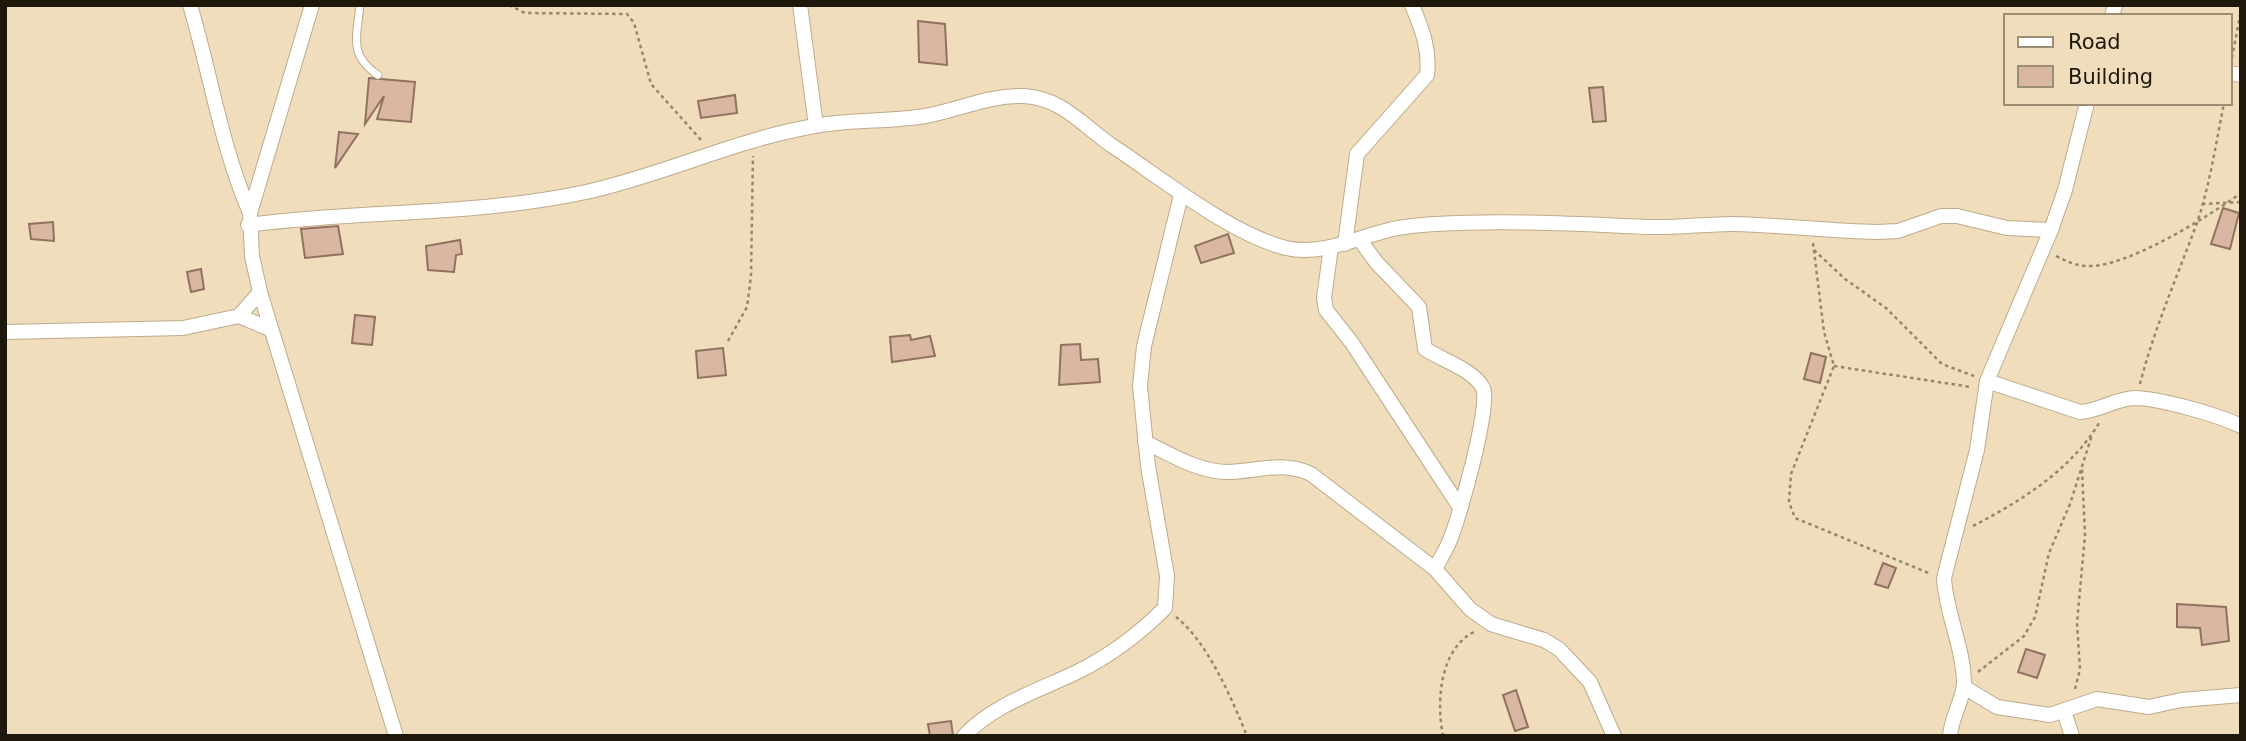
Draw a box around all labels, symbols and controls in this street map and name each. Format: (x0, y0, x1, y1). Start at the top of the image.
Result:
legend (2004, 14, 2232, 105)
text: Road (2068, 30, 2121, 54)
text: Building (2068, 65, 2153, 89)

